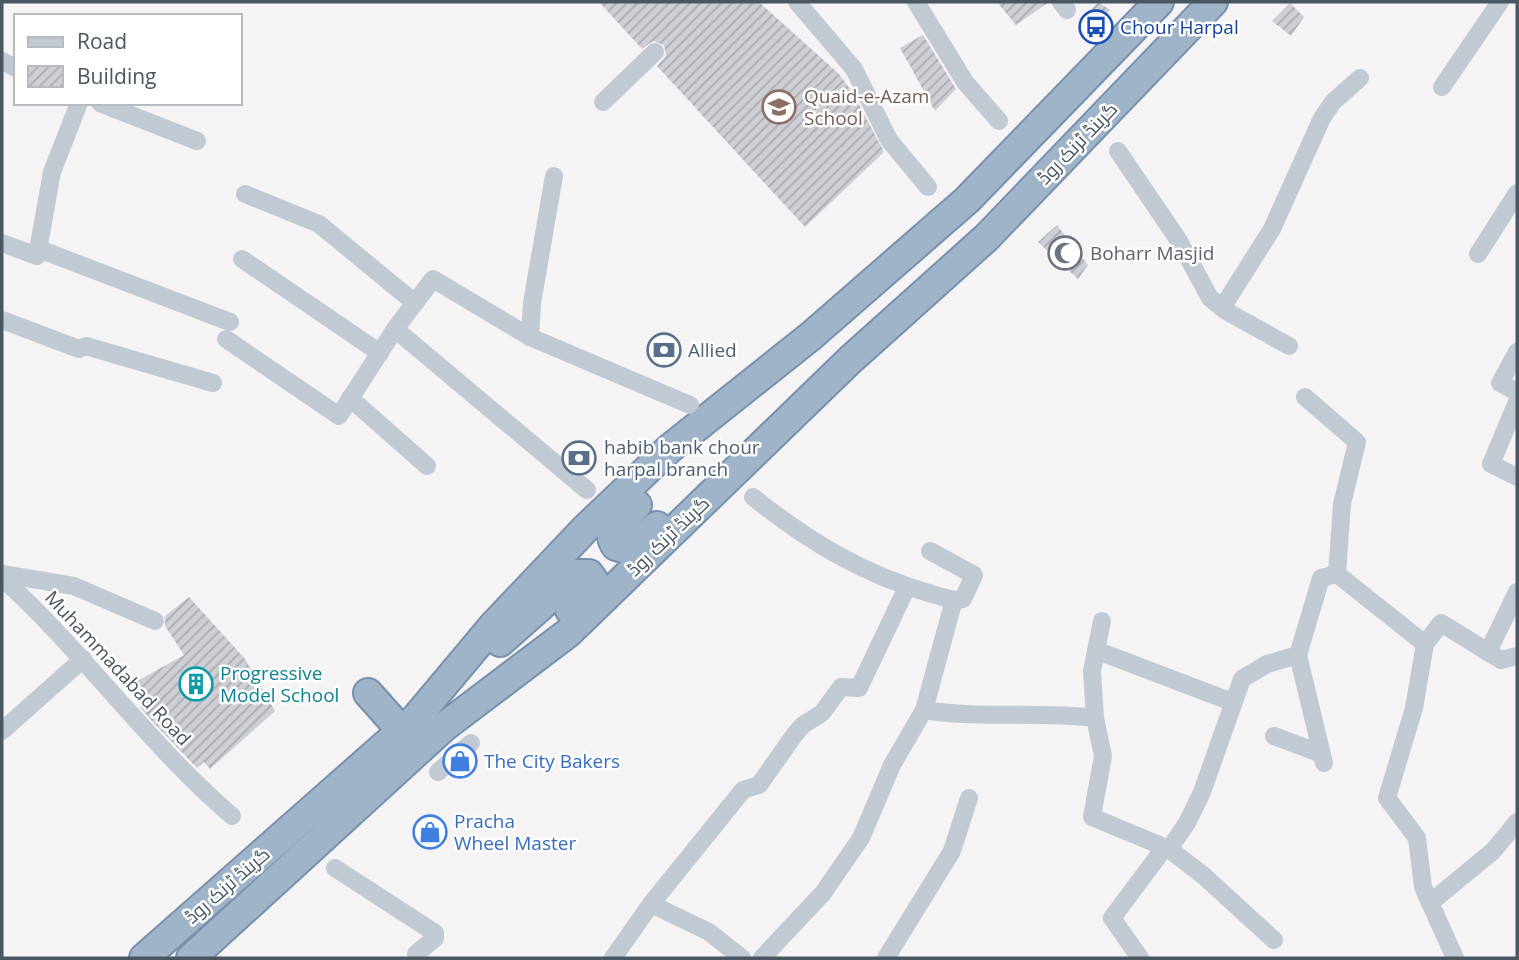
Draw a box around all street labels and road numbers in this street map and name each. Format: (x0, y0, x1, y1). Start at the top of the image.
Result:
street label: گرینڈ ٹرنک روڈ (1031, 96, 1123, 190)
street label: گرینڈ ٹرنک روڈ (621, 490, 715, 582)
street label: Muhammadabad Road (39, 585, 197, 751)
street label: گرینڈ ٹرنک روڈ (179, 841, 275, 929)

